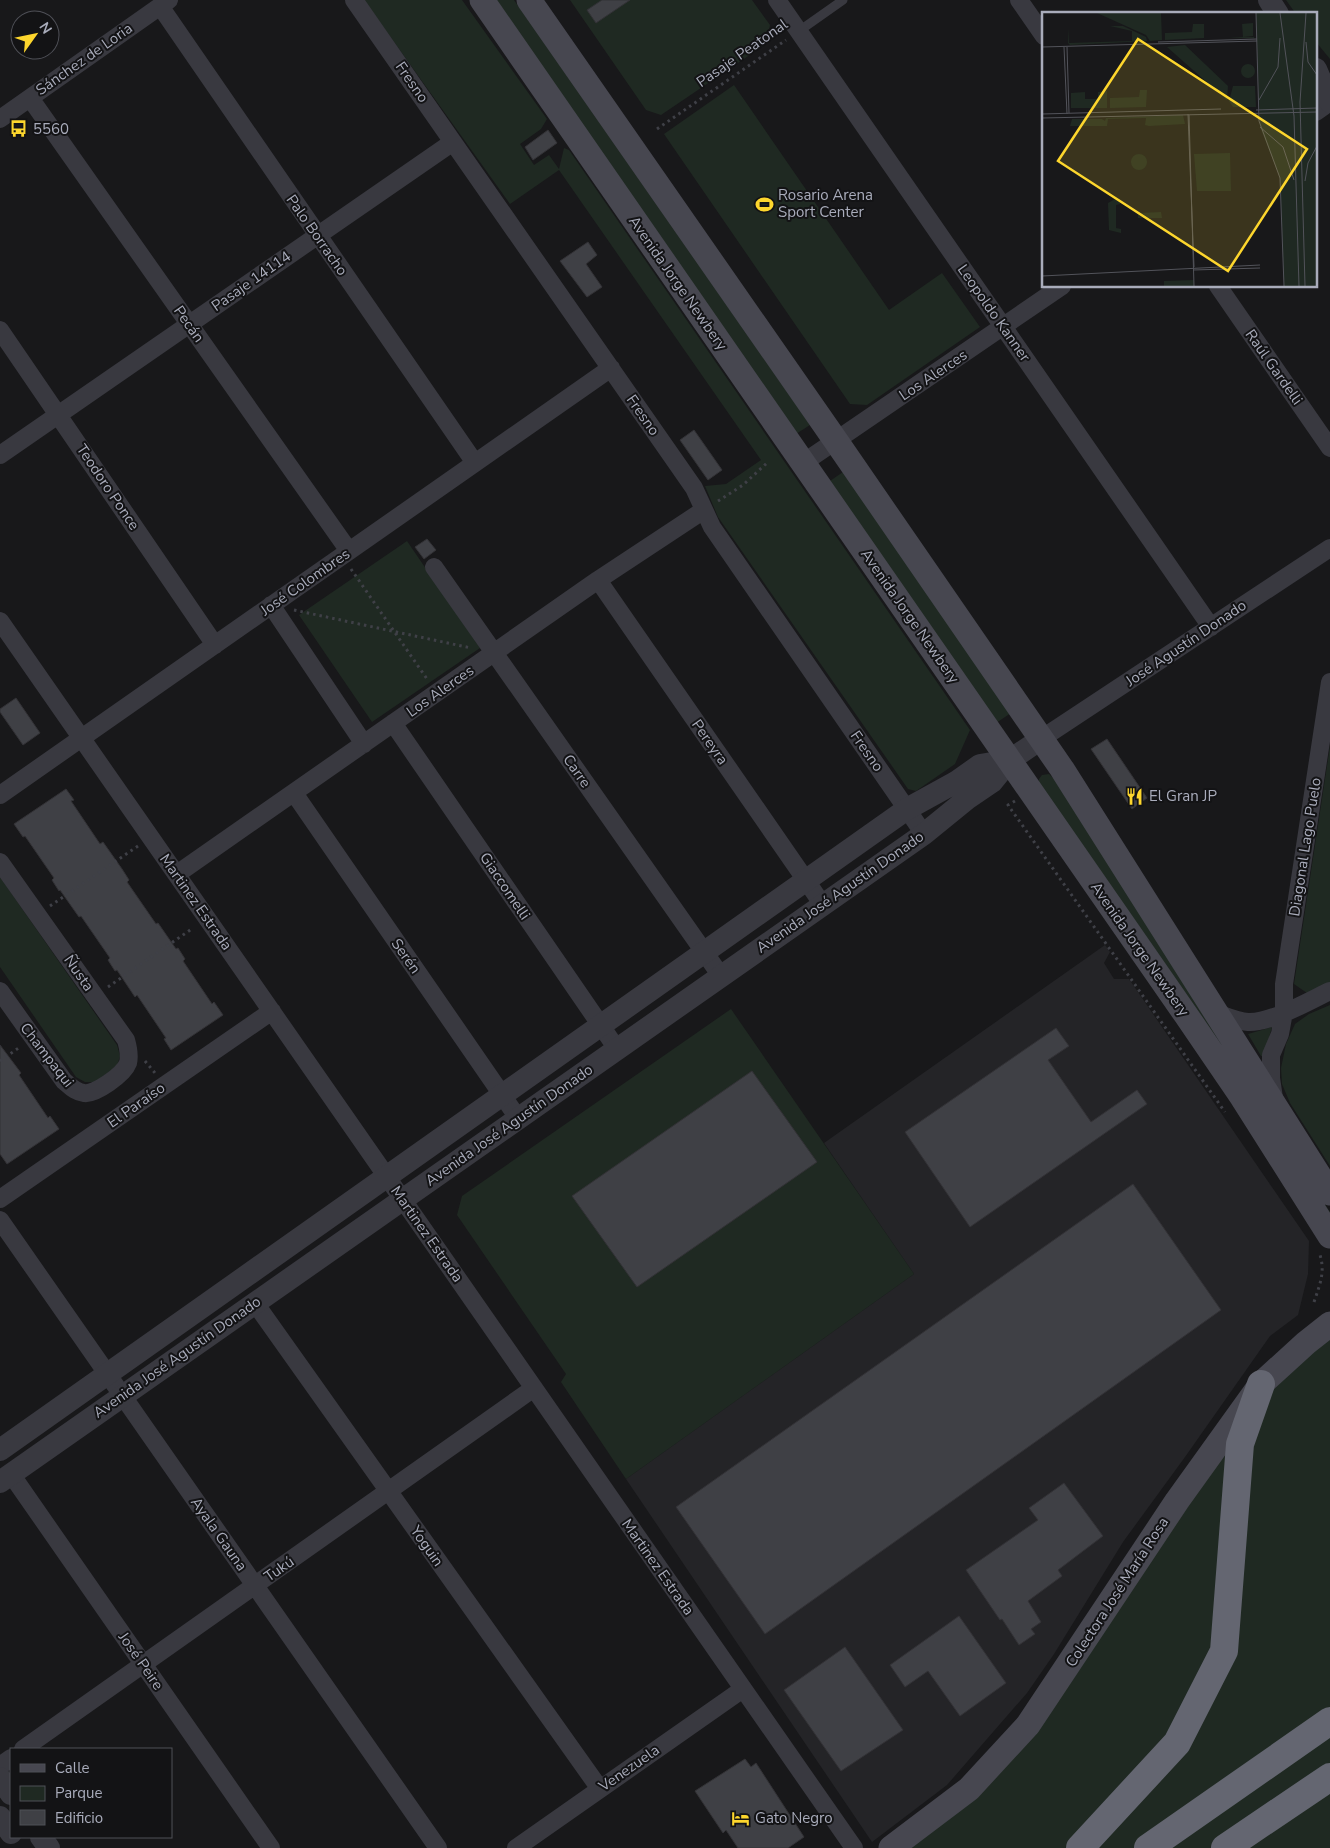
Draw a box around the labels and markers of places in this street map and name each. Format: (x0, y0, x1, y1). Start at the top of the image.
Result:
bus stop icon: 5560 (9, 119, 29, 139)
place label: 5560 (33, 119, 69, 139)
place label: Rosario Arena Sport Center (778, 185, 873, 222)
sports icon: Rosario Arena Sport Center (754, 194, 774, 214)
restaurant icon: El Gran JP (1125, 786, 1145, 806)
place label: El Gran JP (1149, 786, 1217, 806)
hotel icon: Gato Negro (731, 1808, 751, 1828)
place label: Gato Negro (755, 1808, 833, 1828)

